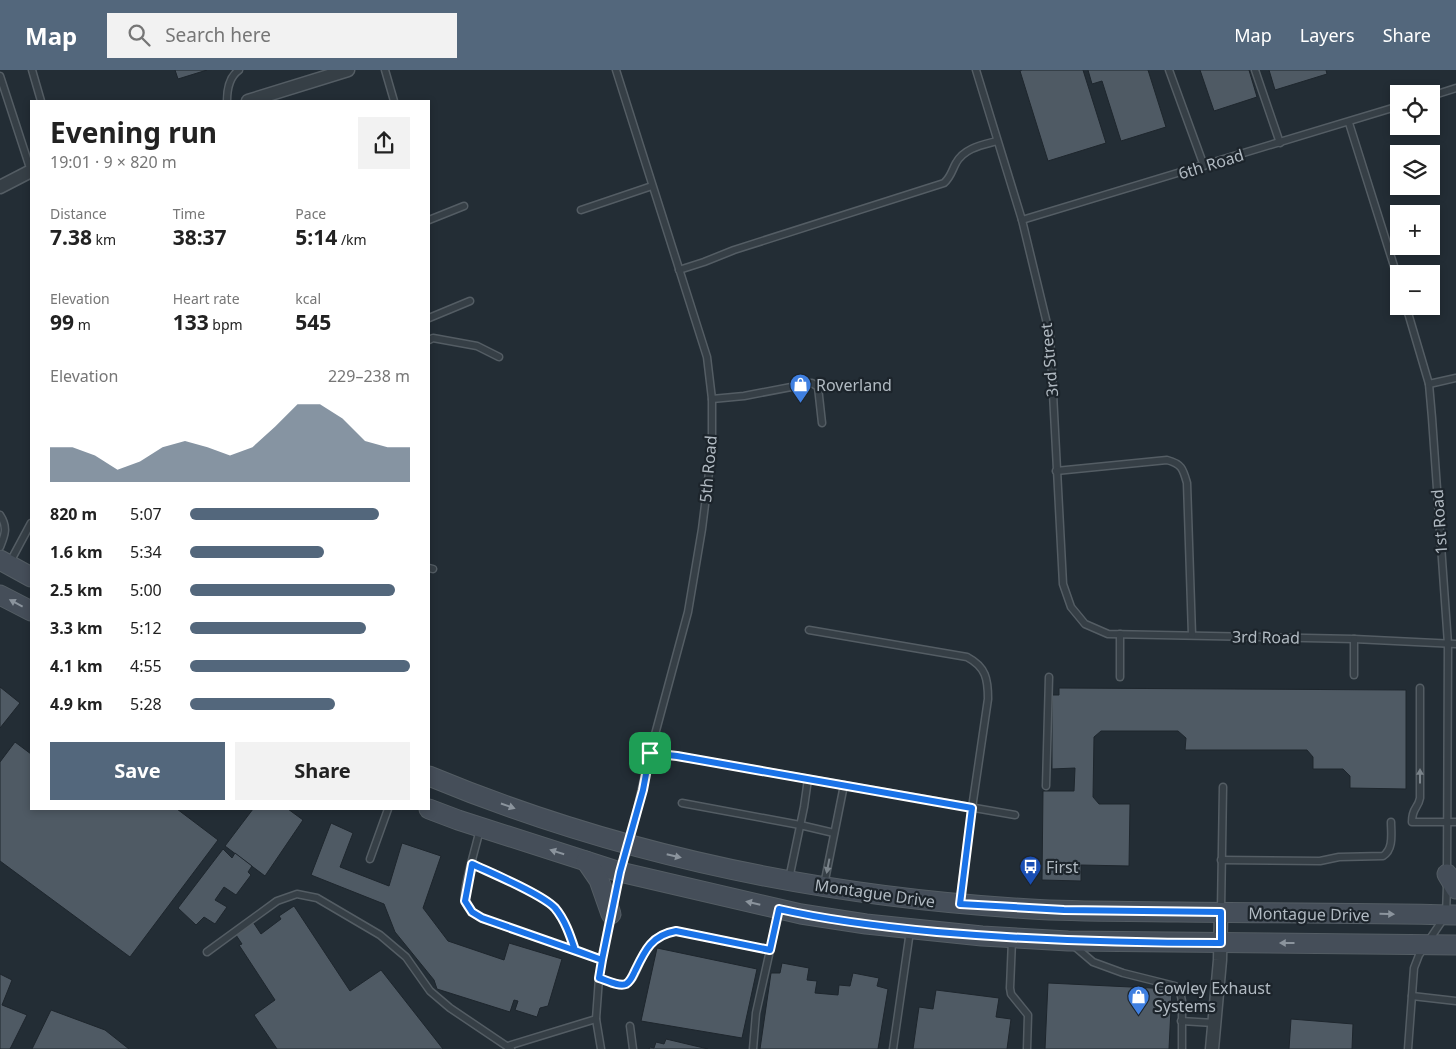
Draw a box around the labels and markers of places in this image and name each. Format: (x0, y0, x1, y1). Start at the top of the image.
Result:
shop icon: Roverland (788, 373, 812, 404)
place label: Roverland (816, 374, 892, 396)
pin (629, 732, 671, 774)
bus stop icon: First (1018, 855, 1042, 886)
place label: First (1046, 856, 1079, 878)
place label: Cowley Exhaust Systems (1154, 977, 1271, 1017)
shop icon: Cowley Exhaust Systems (1126, 985, 1150, 1016)

